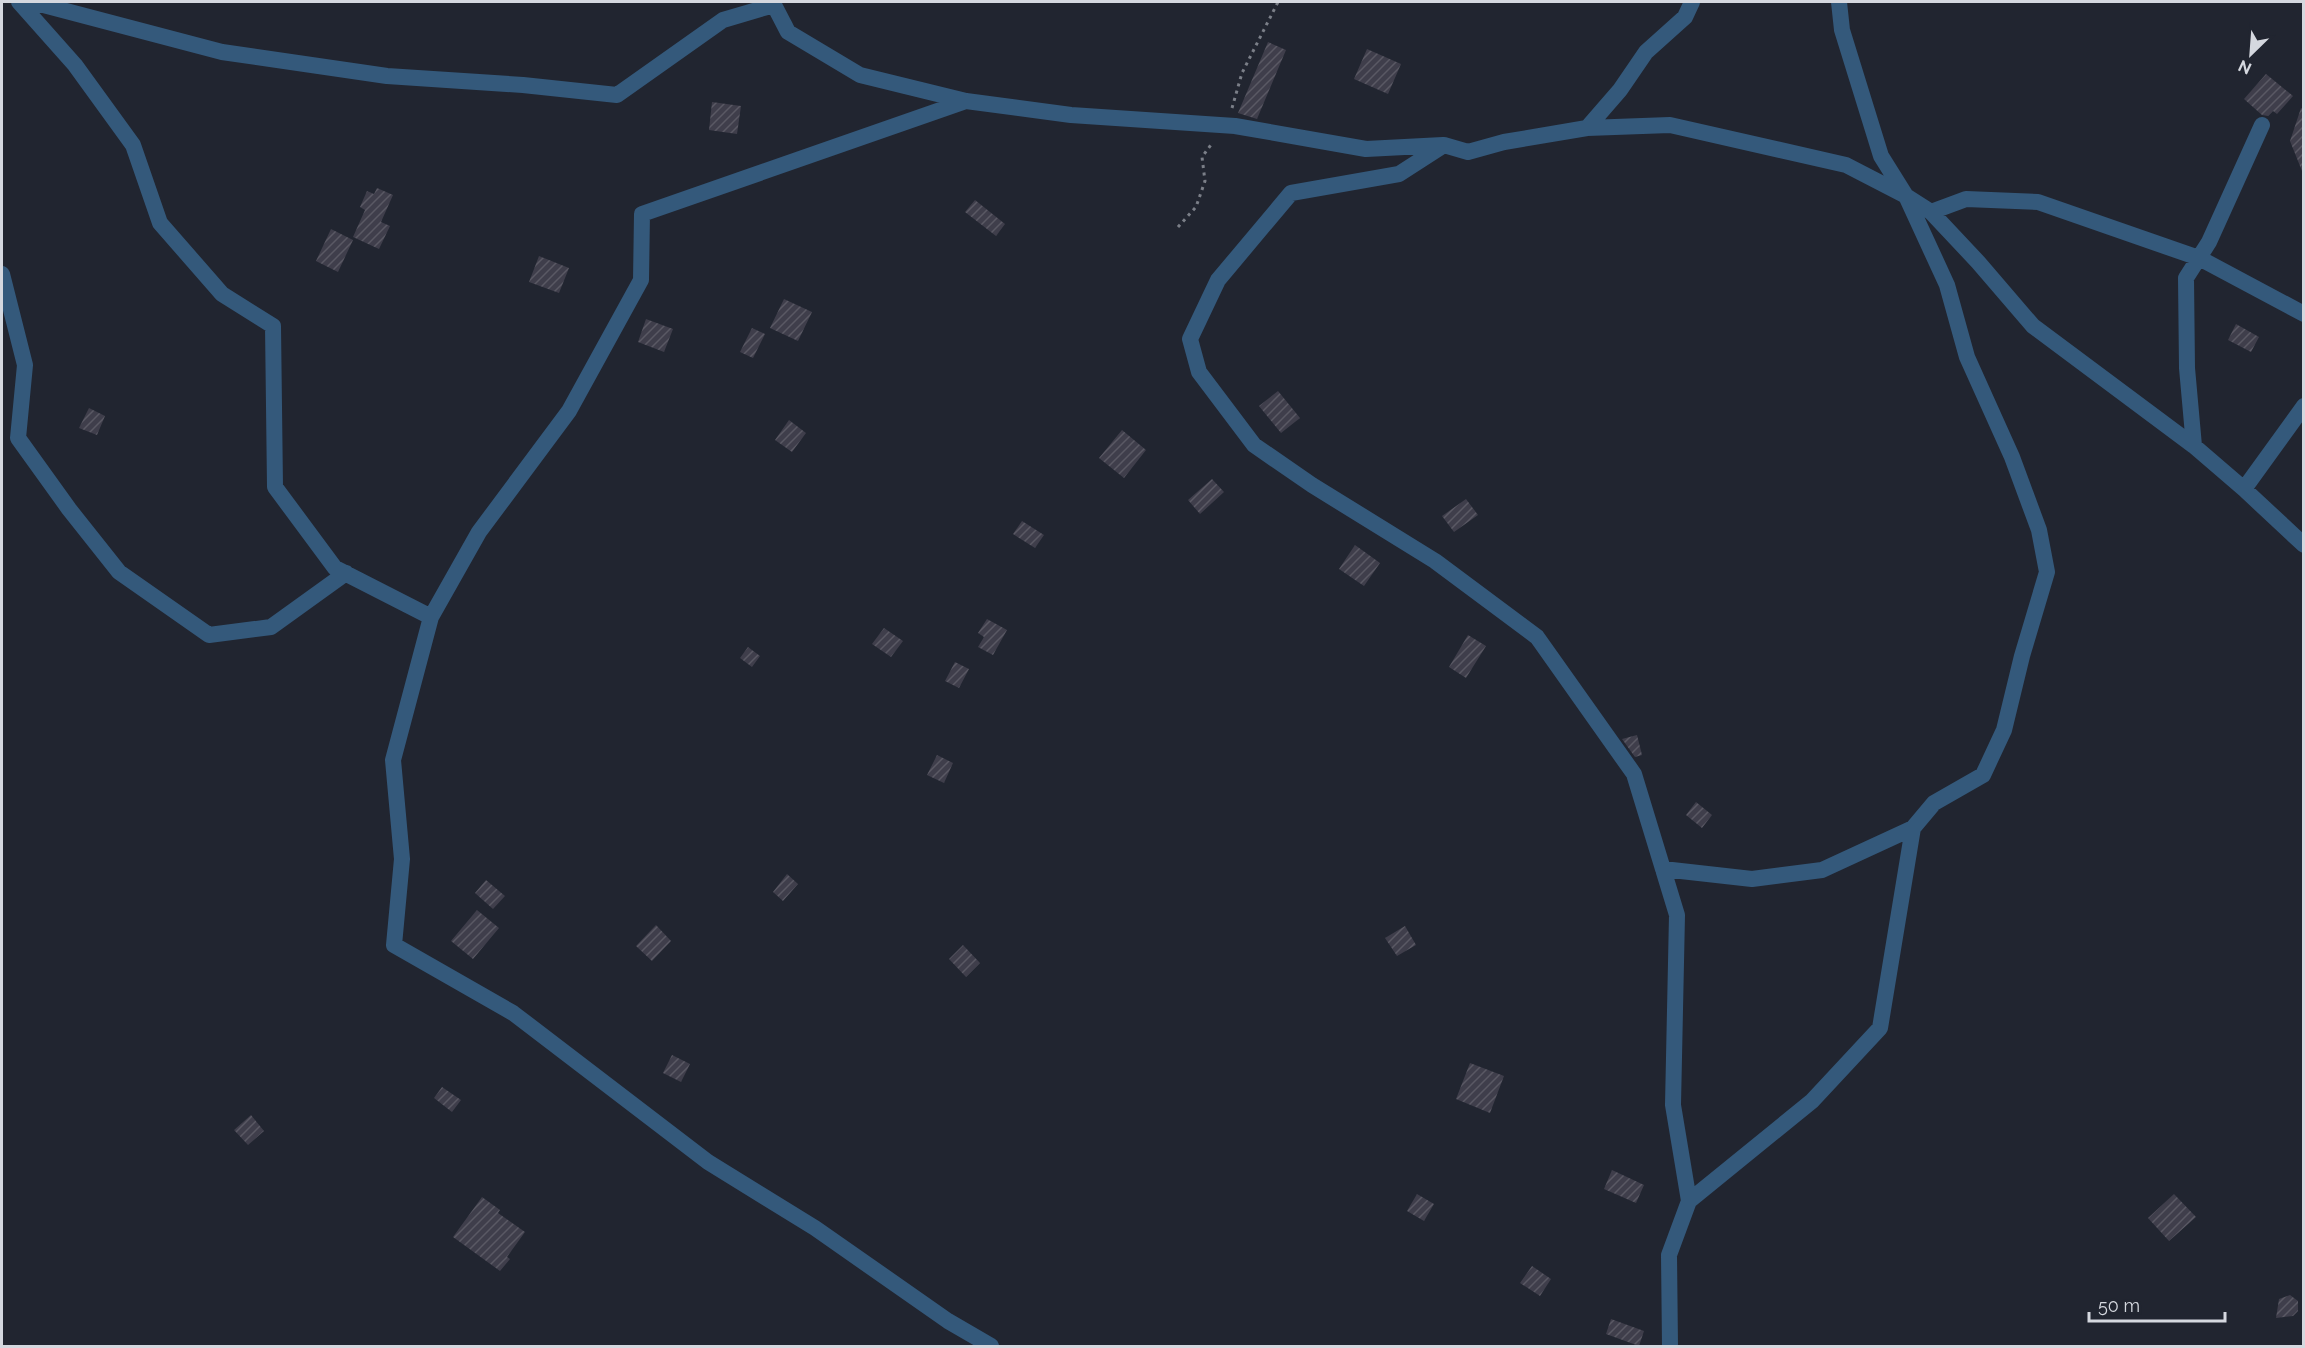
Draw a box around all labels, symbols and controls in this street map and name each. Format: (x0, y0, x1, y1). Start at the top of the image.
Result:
north arrow (2221, 24, 2281, 84)
text: N (2235, 56, 2254, 78)
scale bar (2089, 1285, 2226, 1323)
text: 50 m (2098, 1295, 2140, 1316)

